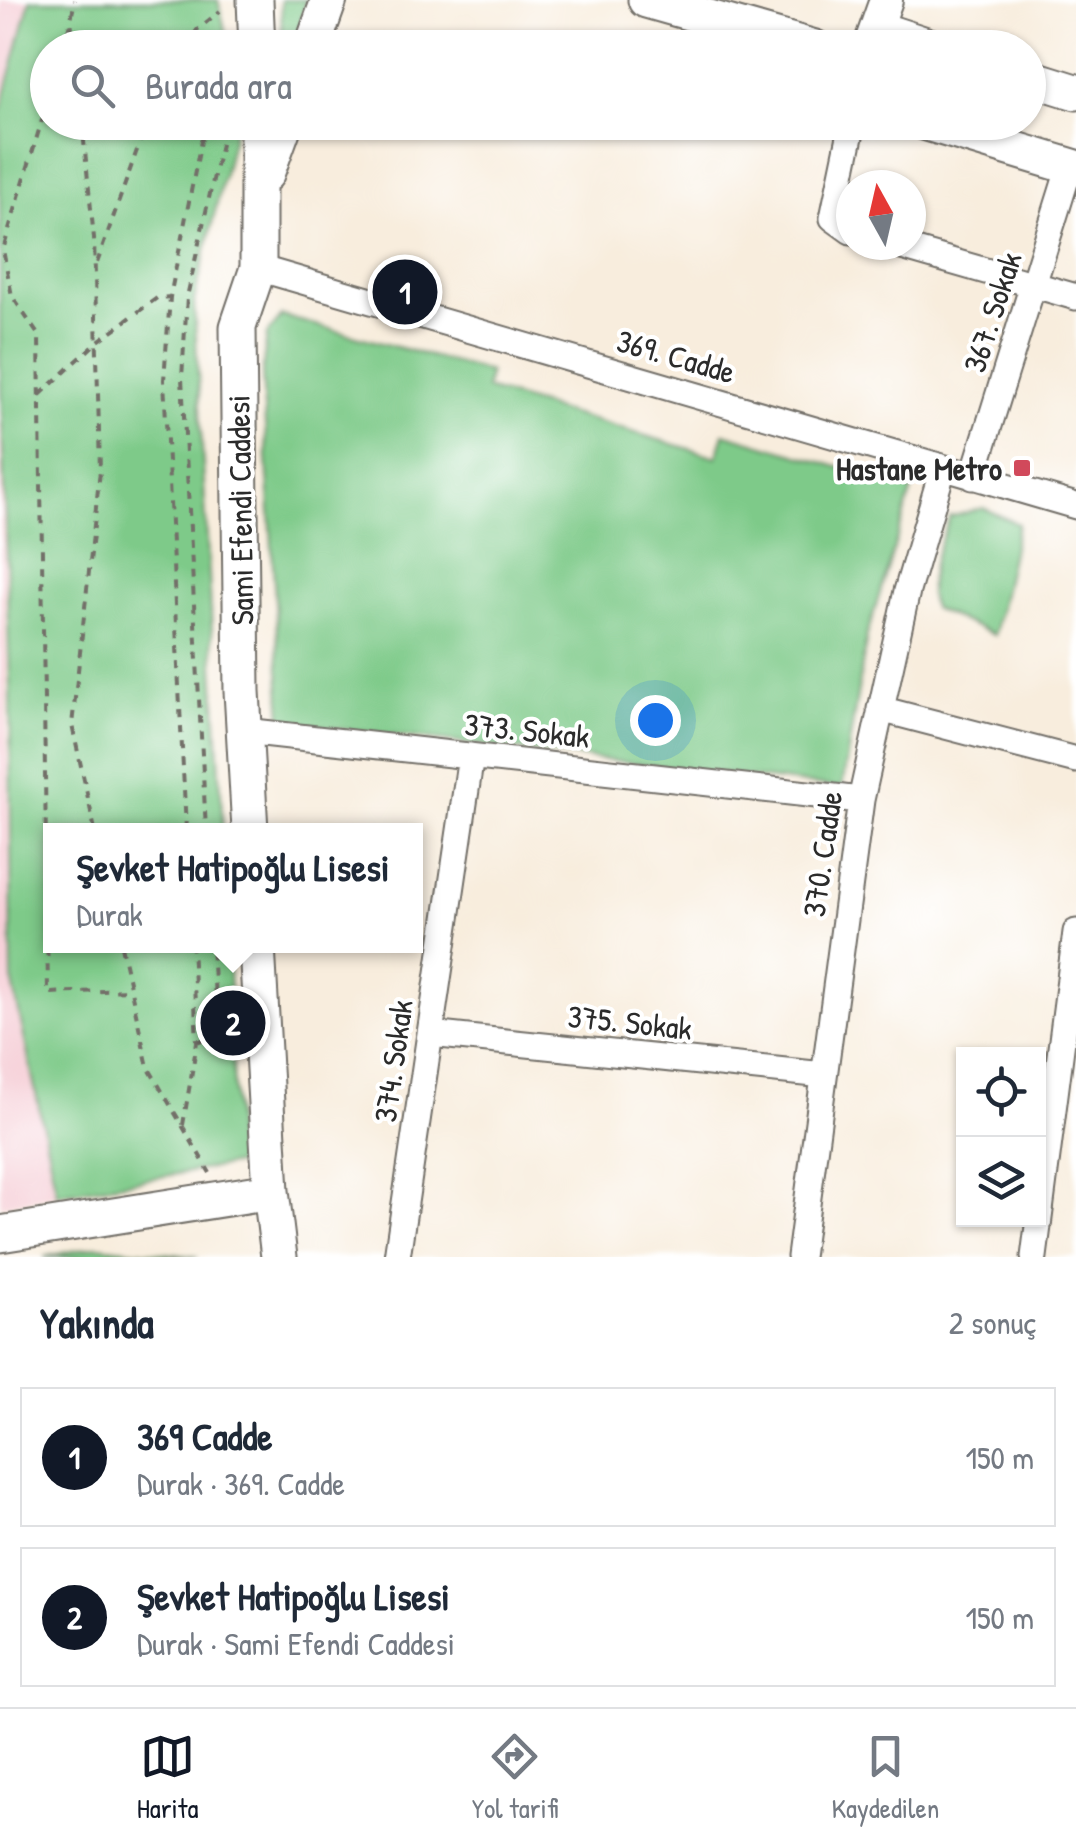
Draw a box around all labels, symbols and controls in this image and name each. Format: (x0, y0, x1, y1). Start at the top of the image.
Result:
search box (30, 30, 1046, 140)
icon: search (65, 58, 120, 113)
text: Burada ara (145, 59, 292, 111)
north arrow (836, 170, 926, 260)
street label: 367. Sokak (952, 246, 1032, 378)
pin: 1 (372, 254, 438, 330)
street label: 369. Cadde (612, 319, 740, 393)
street label: Sami Efendi Caddesi (216, 394, 264, 626)
place label: Hastane Metro (836, 447, 1002, 490)
marker: Hastane Metro (1011, 457, 1033, 479)
your location (630, 695, 681, 746)
street label: 373. Sokak (462, 702, 592, 758)
street label: 370. Cadde (792, 788, 852, 920)
popup (43, 823, 423, 953)
text: Şevket Hatipoğlu Lisesi (77, 841, 389, 893)
text: Durak (77, 893, 143, 936)
pin: 2 (200, 986, 266, 1060)
street label: 375. Sokak (566, 994, 694, 1050)
street label: 374. Sokak (363, 997, 423, 1125)
map controls (956, 1047, 1046, 1227)
button: locate (956, 1047, 1046, 1137)
button: layers (956, 1137, 1046, 1227)
text: Yakında (40, 1294, 154, 1351)
text: 2 sonuç (949, 1301, 1036, 1344)
text: 369 Cadde (137, 1410, 272, 1462)
text: 1 (69, 1436, 80, 1479)
text: 150 m (965, 1436, 1034, 1479)
text: Durak · 369. Cadde (137, 1462, 345, 1505)
text: Şevket Hatipoğlu Lisesi (137, 1570, 450, 1622)
text: 2 (67, 1596, 82, 1639)
text: 150 m (965, 1596, 1034, 1639)
text: Durak · Sami Efendi Caddesi (137, 1622, 455, 1665)
tab: Harita (137, 1729, 198, 1827)
tab: Yol tarifi (472, 1729, 558, 1827)
tab: Kaydedilen (831, 1729, 939, 1827)

